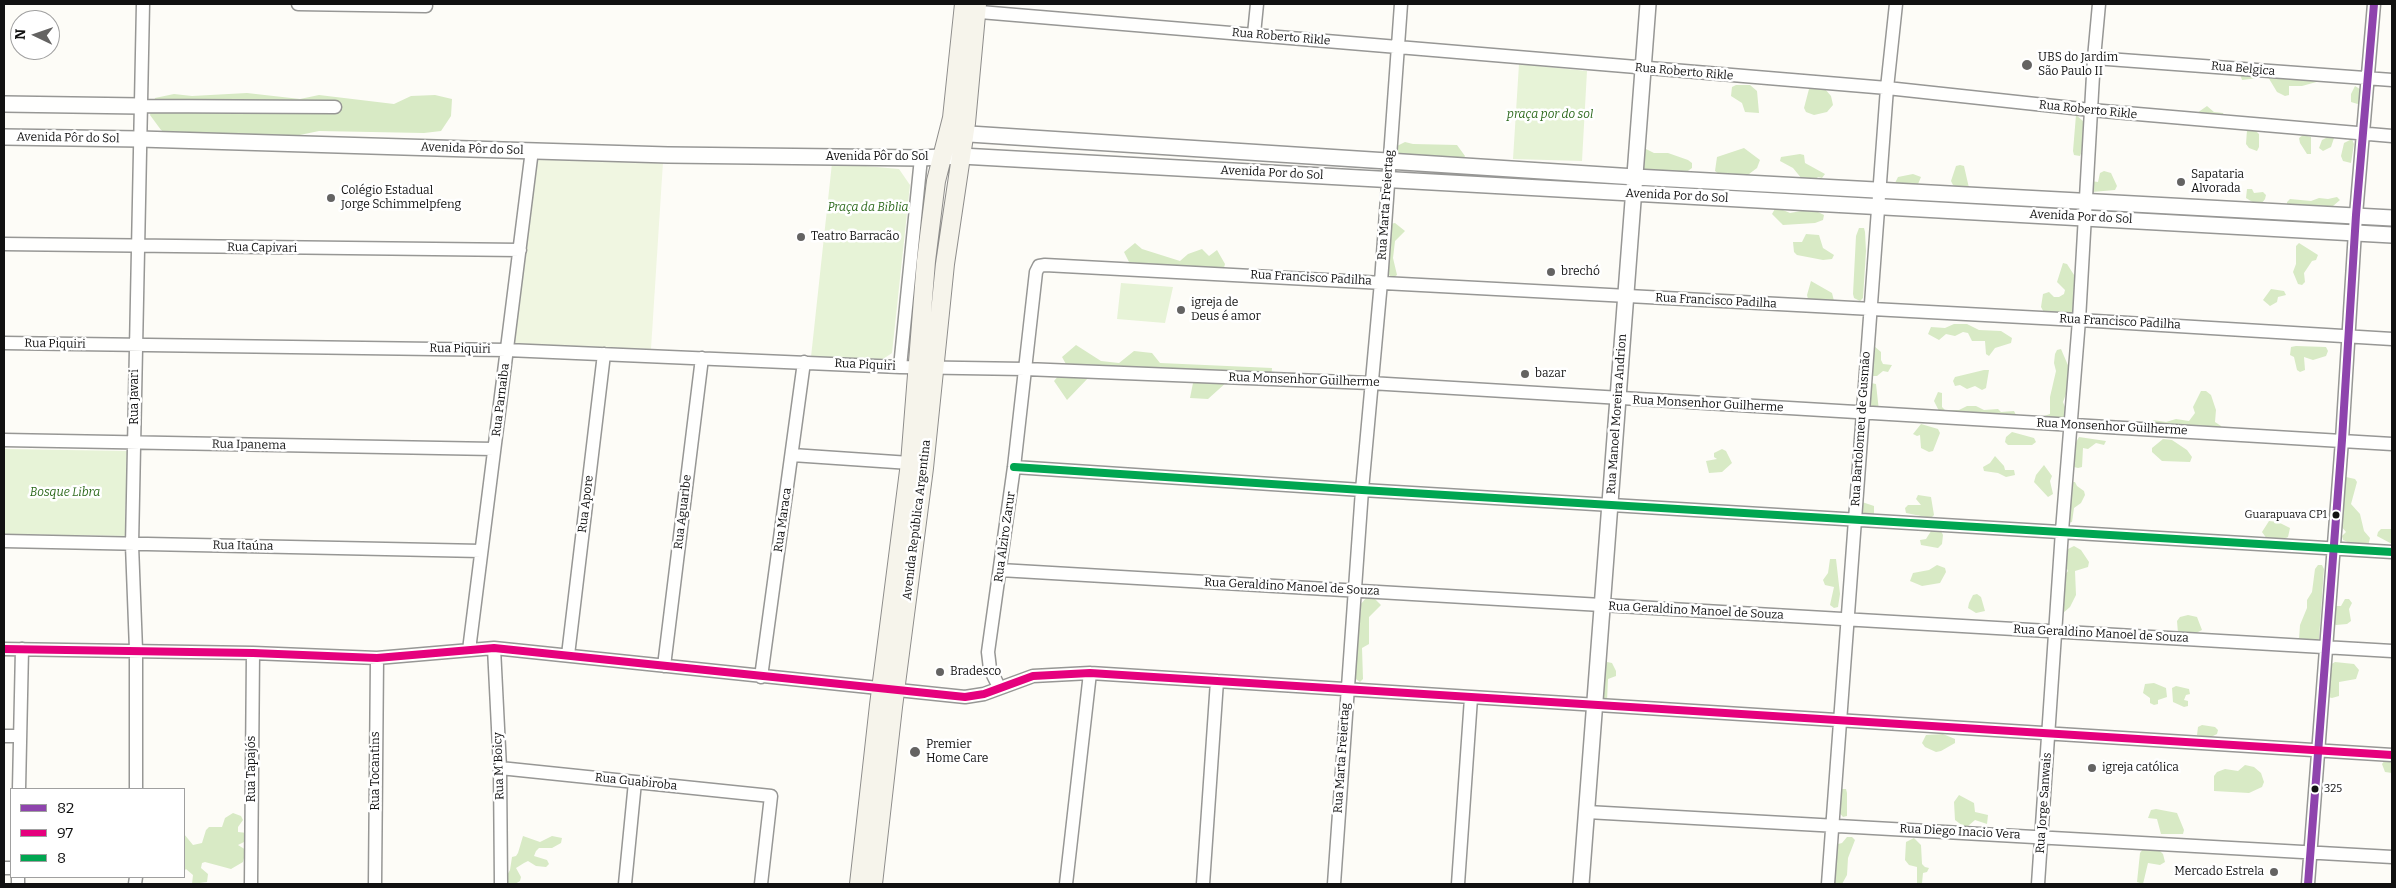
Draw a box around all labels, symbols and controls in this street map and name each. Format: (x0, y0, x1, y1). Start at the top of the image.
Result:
north arrow (10, 10, 60, 60)
street label: Rua Roberto Rikle (1231, 26, 1331, 48)
text: N (12, 28, 29, 40)
place label: UBS do Jardim São Paulo II (2038, 51, 2118, 79)
marker: UBS do Jardim São Paulo II (2020, 58, 2034, 72)
street label: Rua Belgica (2210, 59, 2276, 79)
street label: Rua Roberto Rikle (1634, 61, 1734, 83)
street label: Rua Roberto Rikle (2038, 98, 2138, 122)
park label: praça por do sol (1507, 108, 1593, 122)
street label: Avenida Pôr do Sol (16, 130, 120, 146)
street label: Avenida Pôr do Sol (420, 140, 524, 158)
street label: Rua Marta Freiertag (1375, 149, 1397, 261)
street label: Avenida Pôr do Sol (825, 150, 929, 164)
street label: Avenida Por do Sol (1220, 163, 1324, 183)
place label: Sapataria Alvorada (2191, 168, 2244, 196)
marker: Sapataria Alvorada (2175, 176, 2187, 188)
place label: Colégio Estadual Jorge Schimmelpfeng (341, 184, 461, 212)
street label: Avenida Por do Sol (1625, 186, 1729, 206)
marker: Colégio Estadual Jorge Schimmelpfeng (325, 192, 337, 204)
park label: Praça da Biblia (827, 201, 909, 215)
street label: Avenida Por do Sol (2029, 207, 2133, 227)
place label: Teatro Barracão (811, 230, 899, 244)
marker: Teatro Barracão (795, 231, 807, 243)
street label: Rua Capivari (227, 240, 297, 256)
place label: brechó (1561, 265, 1600, 279)
marker: brechó (1545, 266, 1557, 278)
street label: Rua Francisco Padilha (1250, 268, 1372, 288)
street label: Rua Francisco Padilha (1655, 291, 1777, 311)
place label: igreja de Deus é amor (1191, 296, 1261, 324)
marker: igreja de Deus é amor (1175, 304, 1187, 316)
street label: Rua Francisco Padilha (2059, 312, 2181, 332)
street label: Rua Manoel Moreira Andrion (1604, 333, 1630, 495)
street label: Rua Piquiri (24, 336, 86, 352)
street label: Rua Piquiri (429, 341, 491, 357)
street label: Rua Bartolomeu de Gusmão (1848, 351, 1874, 507)
street label: Rua Piquiri (834, 356, 896, 374)
street label: Rua Parnaiba (489, 362, 513, 438)
place label: bazar (1535, 367, 1566, 381)
marker: bazar (1519, 368, 1531, 380)
street label: Rua Javari (128, 369, 142, 425)
street label: Rua Monsenhor Guilherme (1228, 370, 1380, 390)
street label: Rua Monsenhor Guilherme (1632, 393, 1784, 415)
street label: Rua Monsenhor Guilherme (2036, 416, 2188, 438)
street label: Rua Ipanema (212, 437, 286, 453)
street label: Avenida República Argentina (900, 439, 934, 601)
street label: Rua Apore (575, 474, 597, 534)
street label: Rua Aguaribe (671, 474, 695, 550)
park label: Bosque Libra (30, 486, 100, 500)
street label: Rua Maraca (771, 487, 795, 553)
street label: Rua Alziro Zarur (992, 491, 1018, 583)
place label: Guarapuava CP1 (2245, 508, 2327, 522)
marker: Guarapuava CP1 (2331, 510, 2341, 520)
street label: Rua Itaúna (213, 538, 273, 554)
street label: Rua Geraldino Manoel de Souza (1204, 575, 1380, 599)
street label: Rua Geraldino Manoel de Souza (1608, 599, 1784, 623)
street label: Rua Geraldino Manoel de Souza (2013, 622, 2189, 646)
place label: Bradesco (950, 665, 1001, 679)
marker: Bradesco (934, 666, 946, 678)
street label: Rua Marta Freiertag (1331, 702, 1353, 814)
street label: Rua Tocantins (369, 732, 383, 810)
street label: Rua M'Boicy (491, 732, 507, 800)
street label: Rua Tapajós (245, 736, 259, 802)
place label: Premier Home Care (926, 738, 988, 766)
marker: Premier Home Care (908, 745, 922, 759)
street label: Rua Jorge Sanwais (2033, 752, 2055, 854)
place label: igreja católica (2102, 761, 2179, 775)
marker: igreja católica (2086, 762, 2098, 774)
street label: Rua Guabiroba (594, 771, 678, 793)
place label: 325 (2324, 782, 2342, 796)
marker: 325 (2310, 784, 2320, 794)
legend (10, 788, 185, 878)
text: 82 (57, 799, 74, 817)
street label: Rua Diego Inacio Vera (1899, 822, 2021, 842)
text: 97 (57, 824, 73, 842)
text: 8 (57, 849, 66, 867)
place label: Mercado Estrela (2174, 865, 2264, 879)
marker: Mercado Estrela (2268, 866, 2280, 878)

